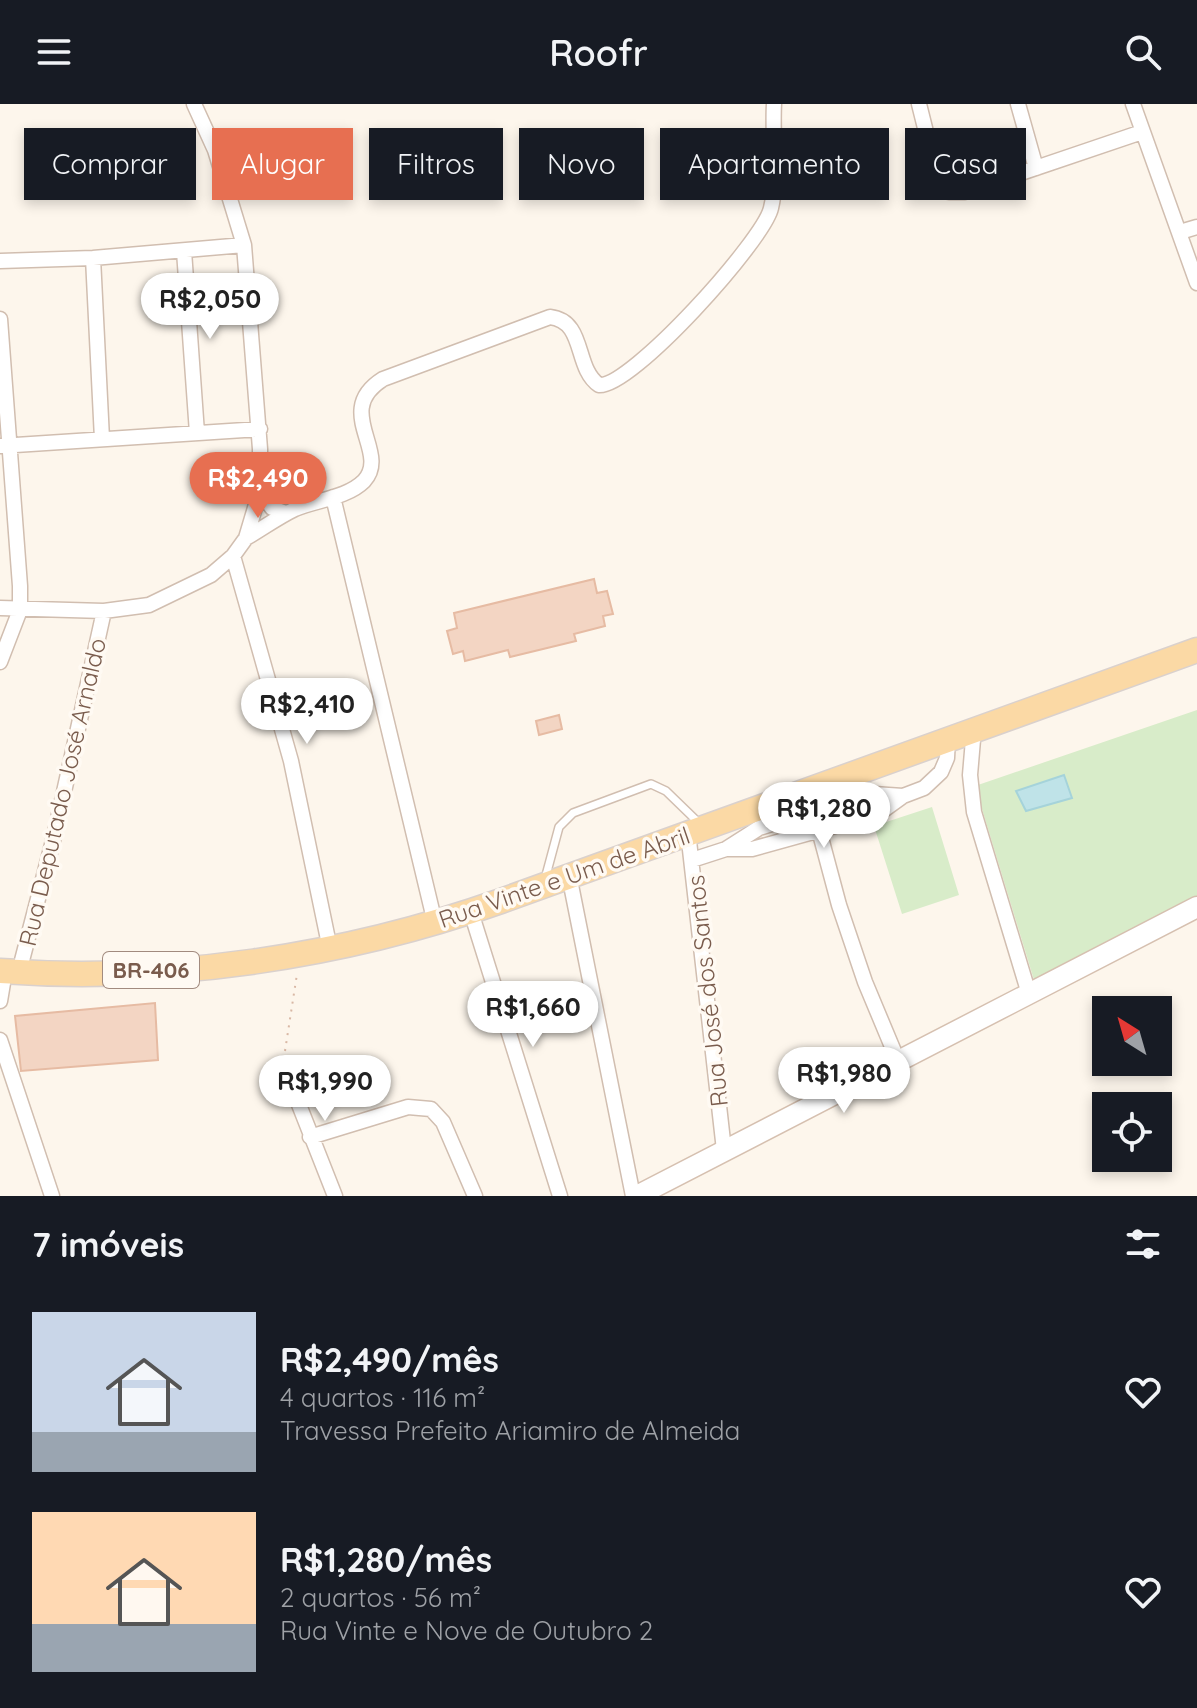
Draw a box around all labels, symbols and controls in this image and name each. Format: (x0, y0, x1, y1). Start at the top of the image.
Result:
icon: menu (32, 30, 76, 74)
text: Roofr (549, 30, 648, 75)
icon: search (1121, 30, 1165, 74)
chip: Comprar (24, 128, 196, 200)
chip: Alugar (212, 128, 353, 200)
chip: Filtros (369, 128, 503, 200)
chip: Novo (519, 128, 644, 200)
chip: Apartamento (660, 128, 889, 200)
chip: Casa (905, 128, 1026, 200)
pin: R$2,050 (136, 273, 284, 341)
text: R$2,050 (159, 282, 261, 315)
pin: R$2,490 (184, 452, 332, 520)
text: R$2,490 (208, 461, 308, 494)
street label: Rua Deputado José Arnaldo (12, 635, 112, 949)
pin: R$2,410 (233, 678, 381, 746)
text: R$2,410 (259, 687, 355, 720)
pin: R$1,280 (750, 782, 898, 850)
text: R$1,280 (776, 791, 872, 824)
street label: Rua Vinte e Um de Abril (434, 820, 694, 934)
street label: Rua José dos Santos (680, 874, 734, 1108)
road number: BR-406 (103, 952, 199, 988)
pin: R$1,660 (459, 981, 607, 1049)
text: R$1,660 (485, 990, 581, 1023)
north arrow (1092, 996, 1172, 1076)
map controls (1092, 996, 1172, 1172)
pin: R$1,980 (770, 1047, 918, 1115)
pin: R$1,990 (251, 1055, 399, 1123)
text: R$1,980 (796, 1056, 892, 1089)
text: R$1,990 (277, 1064, 373, 1097)
button: locate (1092, 1092, 1172, 1172)
icon: filters (1121, 1222, 1165, 1266)
text: 7 imóveis (32, 1223, 184, 1266)
text: R$2,490/mês (280, 1338, 499, 1381)
icon: home (96, 1344, 192, 1440)
icon: heart (1121, 1370, 1165, 1414)
text: 4 quartos · 116 m² (280, 1381, 485, 1414)
text: Travessa Prefeito Ariamiro de Almeida (280, 1414, 740, 1447)
text: R$1,280/mês (280, 1538, 492, 1581)
icon: home (96, 1544, 192, 1640)
icon: heart (1121, 1570, 1165, 1614)
text: 2 quartos · 56 m² (280, 1581, 481, 1614)
text: Rua Vinte e Nove de Outubro 2 (280, 1614, 653, 1647)

